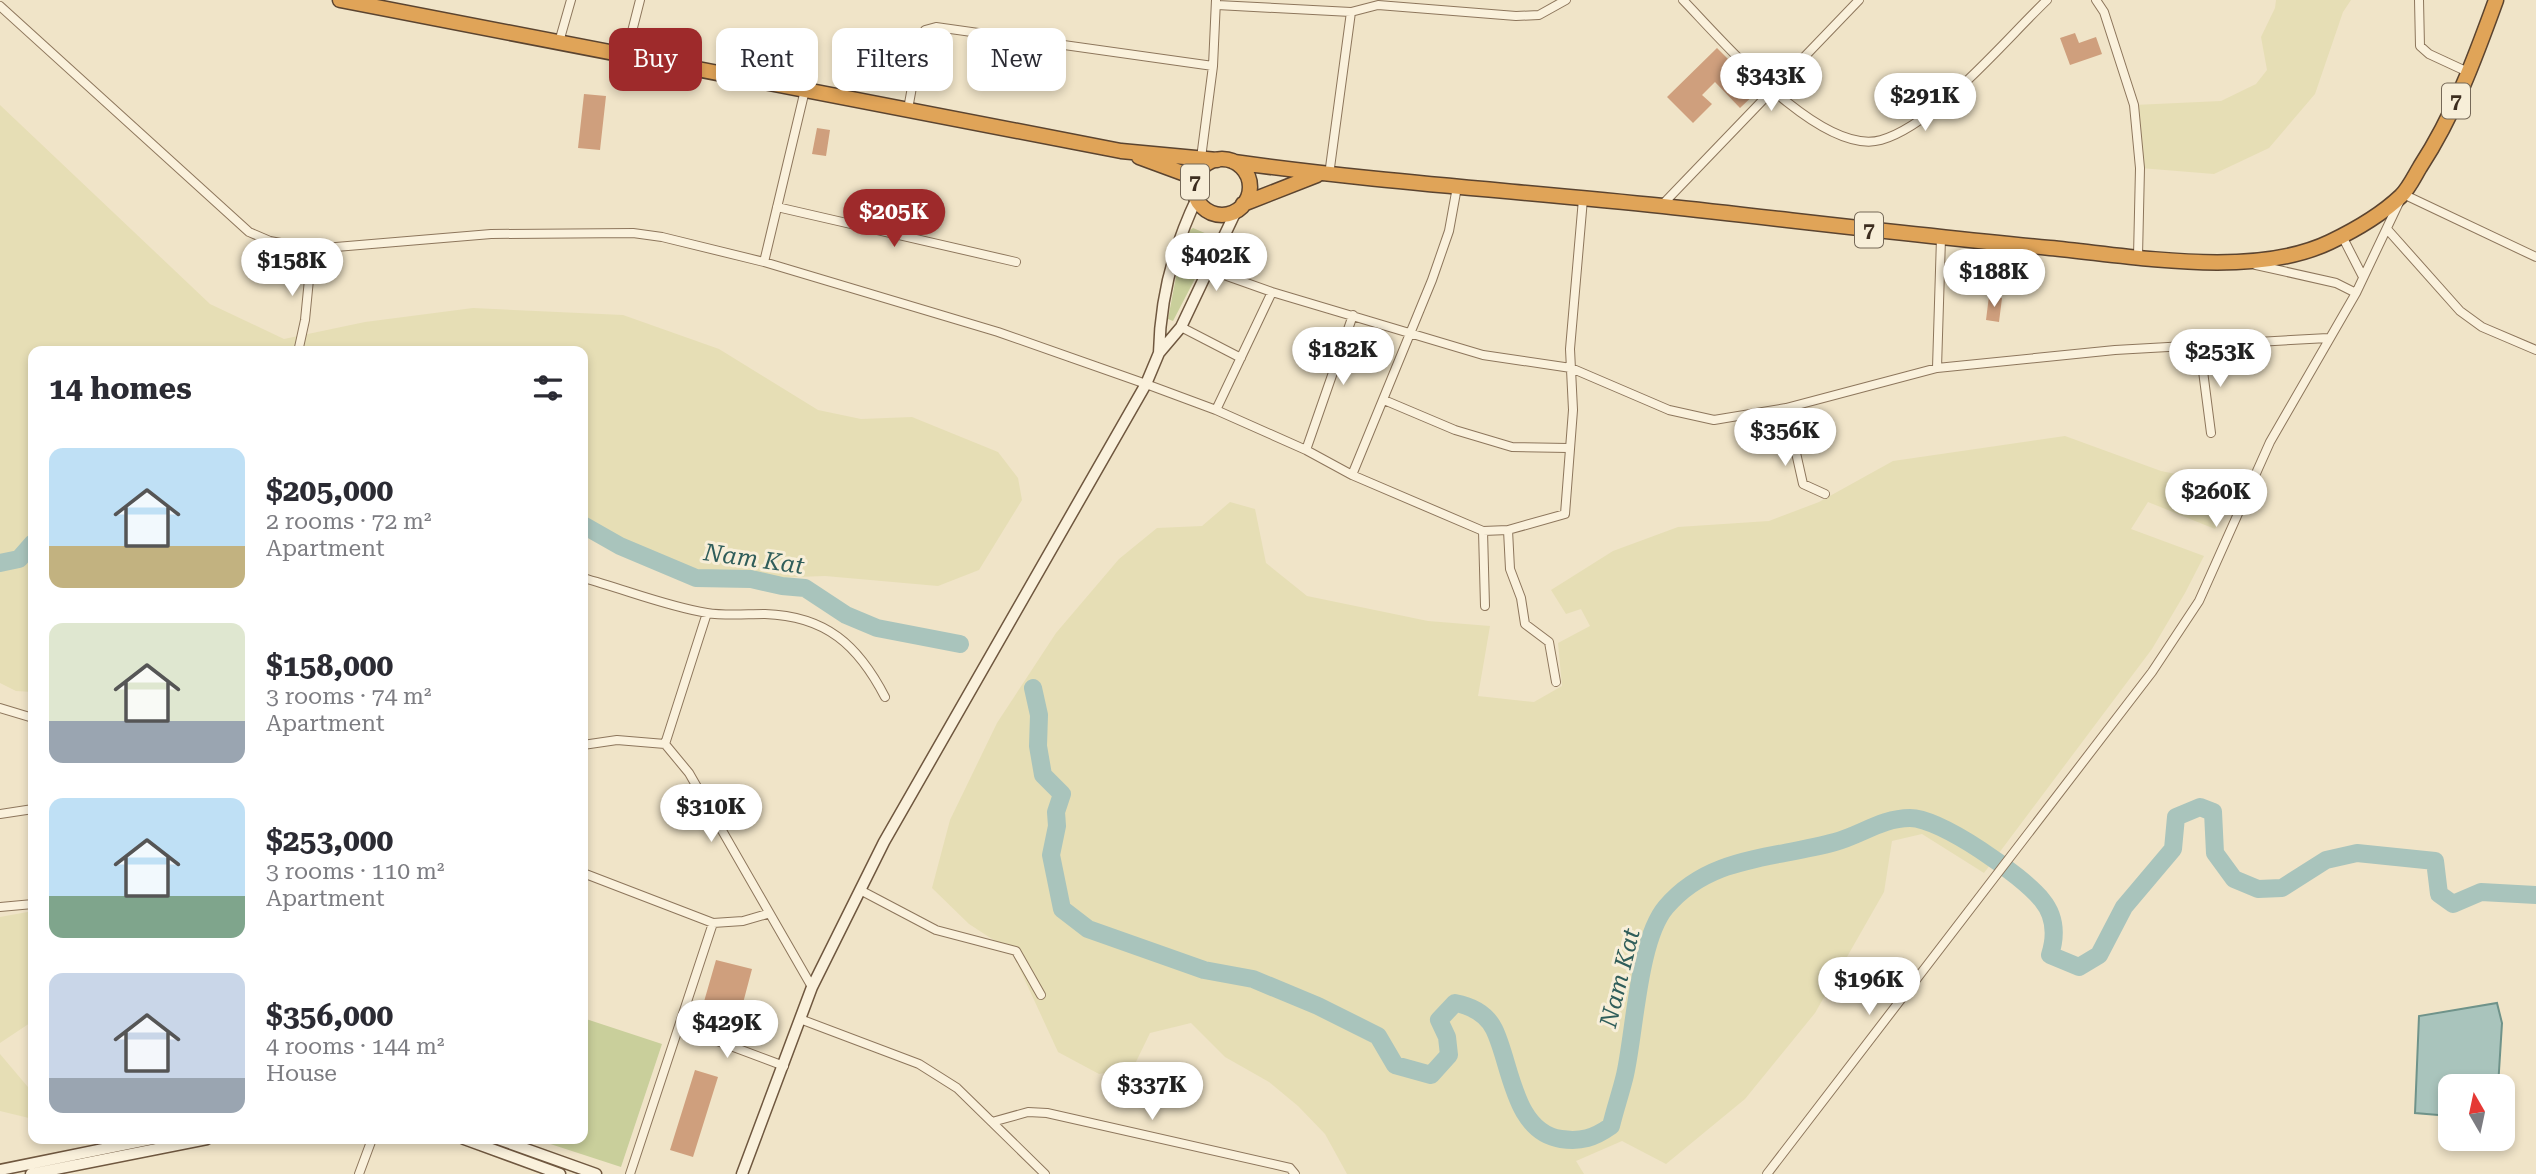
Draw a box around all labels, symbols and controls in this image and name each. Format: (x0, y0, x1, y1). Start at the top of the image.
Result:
chip: Buy (609, 28, 702, 91)
chip: Rent (716, 28, 818, 91)
chip: Filters (832, 28, 953, 91)
chip: New (967, 28, 1066, 91)
pin: $343K (1722, 54, 1820, 113)
text: $343K (1736, 62, 1806, 89)
pin: $291K (1876, 74, 1974, 133)
text: $291K (1890, 82, 1960, 109)
road number: 7 (2442, 84, 2470, 119)
road number: 7 (1181, 164, 1209, 200)
pin: $205K (845, 190, 943, 249)
text: $205K (859, 198, 929, 225)
road number: 7 (1855, 212, 1883, 247)
pin: $402K (1167, 233, 1265, 293)
pin: $158K (243, 238, 341, 298)
text: $402K (1181, 242, 1251, 269)
text: $158K (257, 247, 327, 274)
pin: $188K (1945, 250, 2043, 309)
text: $188K (1959, 258, 2029, 285)
pin: $182K (1294, 328, 1392, 387)
pin: $253K (2171, 330, 2269, 389)
text: $182K (1308, 336, 1378, 363)
text: $253K (2185, 338, 2255, 365)
icon: filters (529, 369, 567, 407)
text: 14 homes (49, 371, 192, 406)
pin: $356K (1736, 408, 1834, 468)
text: $356K (1750, 417, 1820, 444)
pin: $260K (2167, 470, 2265, 529)
text: $205,000 (266, 473, 393, 508)
icon: home (105, 476, 189, 560)
text: $260K (2181, 478, 2251, 505)
text: 2 rooms · 72 m² (266, 508, 432, 535)
text: Apartment (266, 535, 385, 562)
water label: Nam Kat (701, 538, 806, 580)
text: $158,000 (266, 648, 393, 683)
icon: home (105, 651, 189, 735)
text: 3 rooms · 74 m² (266, 683, 432, 710)
text: Apartment (266, 710, 385, 737)
pin: $310K (662, 784, 760, 844)
text: $310K (676, 793, 746, 820)
text: $253,000 (266, 823, 393, 858)
icon: home (105, 826, 189, 910)
text: 3 rooms · 110 m² (266, 858, 444, 885)
text: Apartment (266, 885, 385, 912)
water label: Nam Kat (1594, 925, 1646, 1031)
pin: $196K (1820, 958, 1918, 1017)
text: $196K (1834, 966, 1904, 993)
text: $356,000 (266, 998, 393, 1033)
pin: $429K (678, 1000, 776, 1060)
icon: home (105, 1001, 189, 1085)
text: $429K (692, 1009, 762, 1036)
text: 4 rooms · 144 m² (266, 1033, 444, 1060)
text: House (266, 1060, 337, 1087)
pin: $337K (1103, 1062, 1201, 1122)
text: $337K (1117, 1071, 1187, 1098)
north arrow (2438, 1074, 2515, 1152)
map controls (2438, 1074, 2515, 1151)

